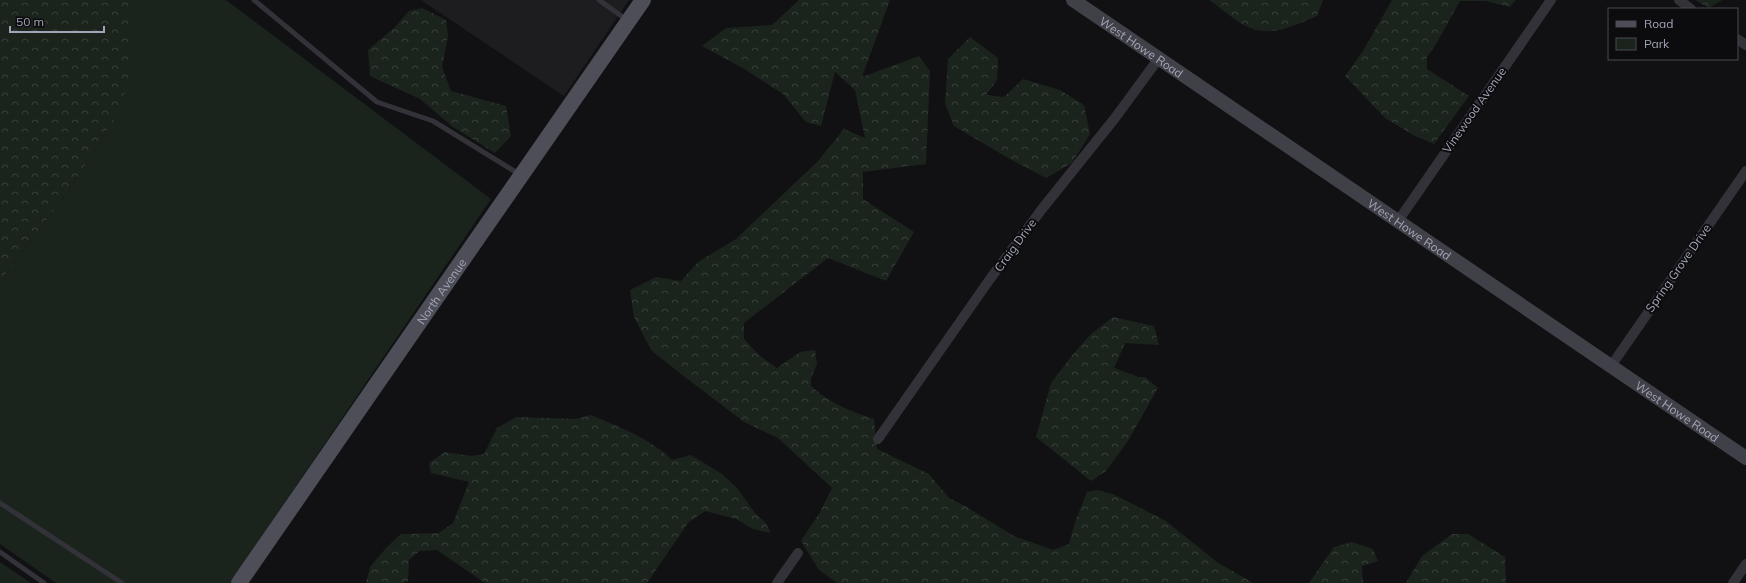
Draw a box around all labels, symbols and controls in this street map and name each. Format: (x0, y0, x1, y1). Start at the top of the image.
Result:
scale bar (10, 8, 104, 34)
legend (1608, 8, 1738, 60)
street label: West Howe Road (1097, 13, 1186, 80)
text: 50 m (16, 14, 44, 29)
text: Road (1644, 16, 1673, 31)
text: Park (1644, 36, 1670, 51)
street label: Vinewood Avenue (1439, 64, 1509, 156)
street label: West Howe Road (1365, 195, 1454, 263)
street label: Craig Drive (991, 216, 1039, 274)
street label: Spring Grove Drive (1642, 221, 1714, 315)
street label: North Avenue (413, 255, 469, 327)
street label: West Howe Road (1633, 378, 1722, 445)

